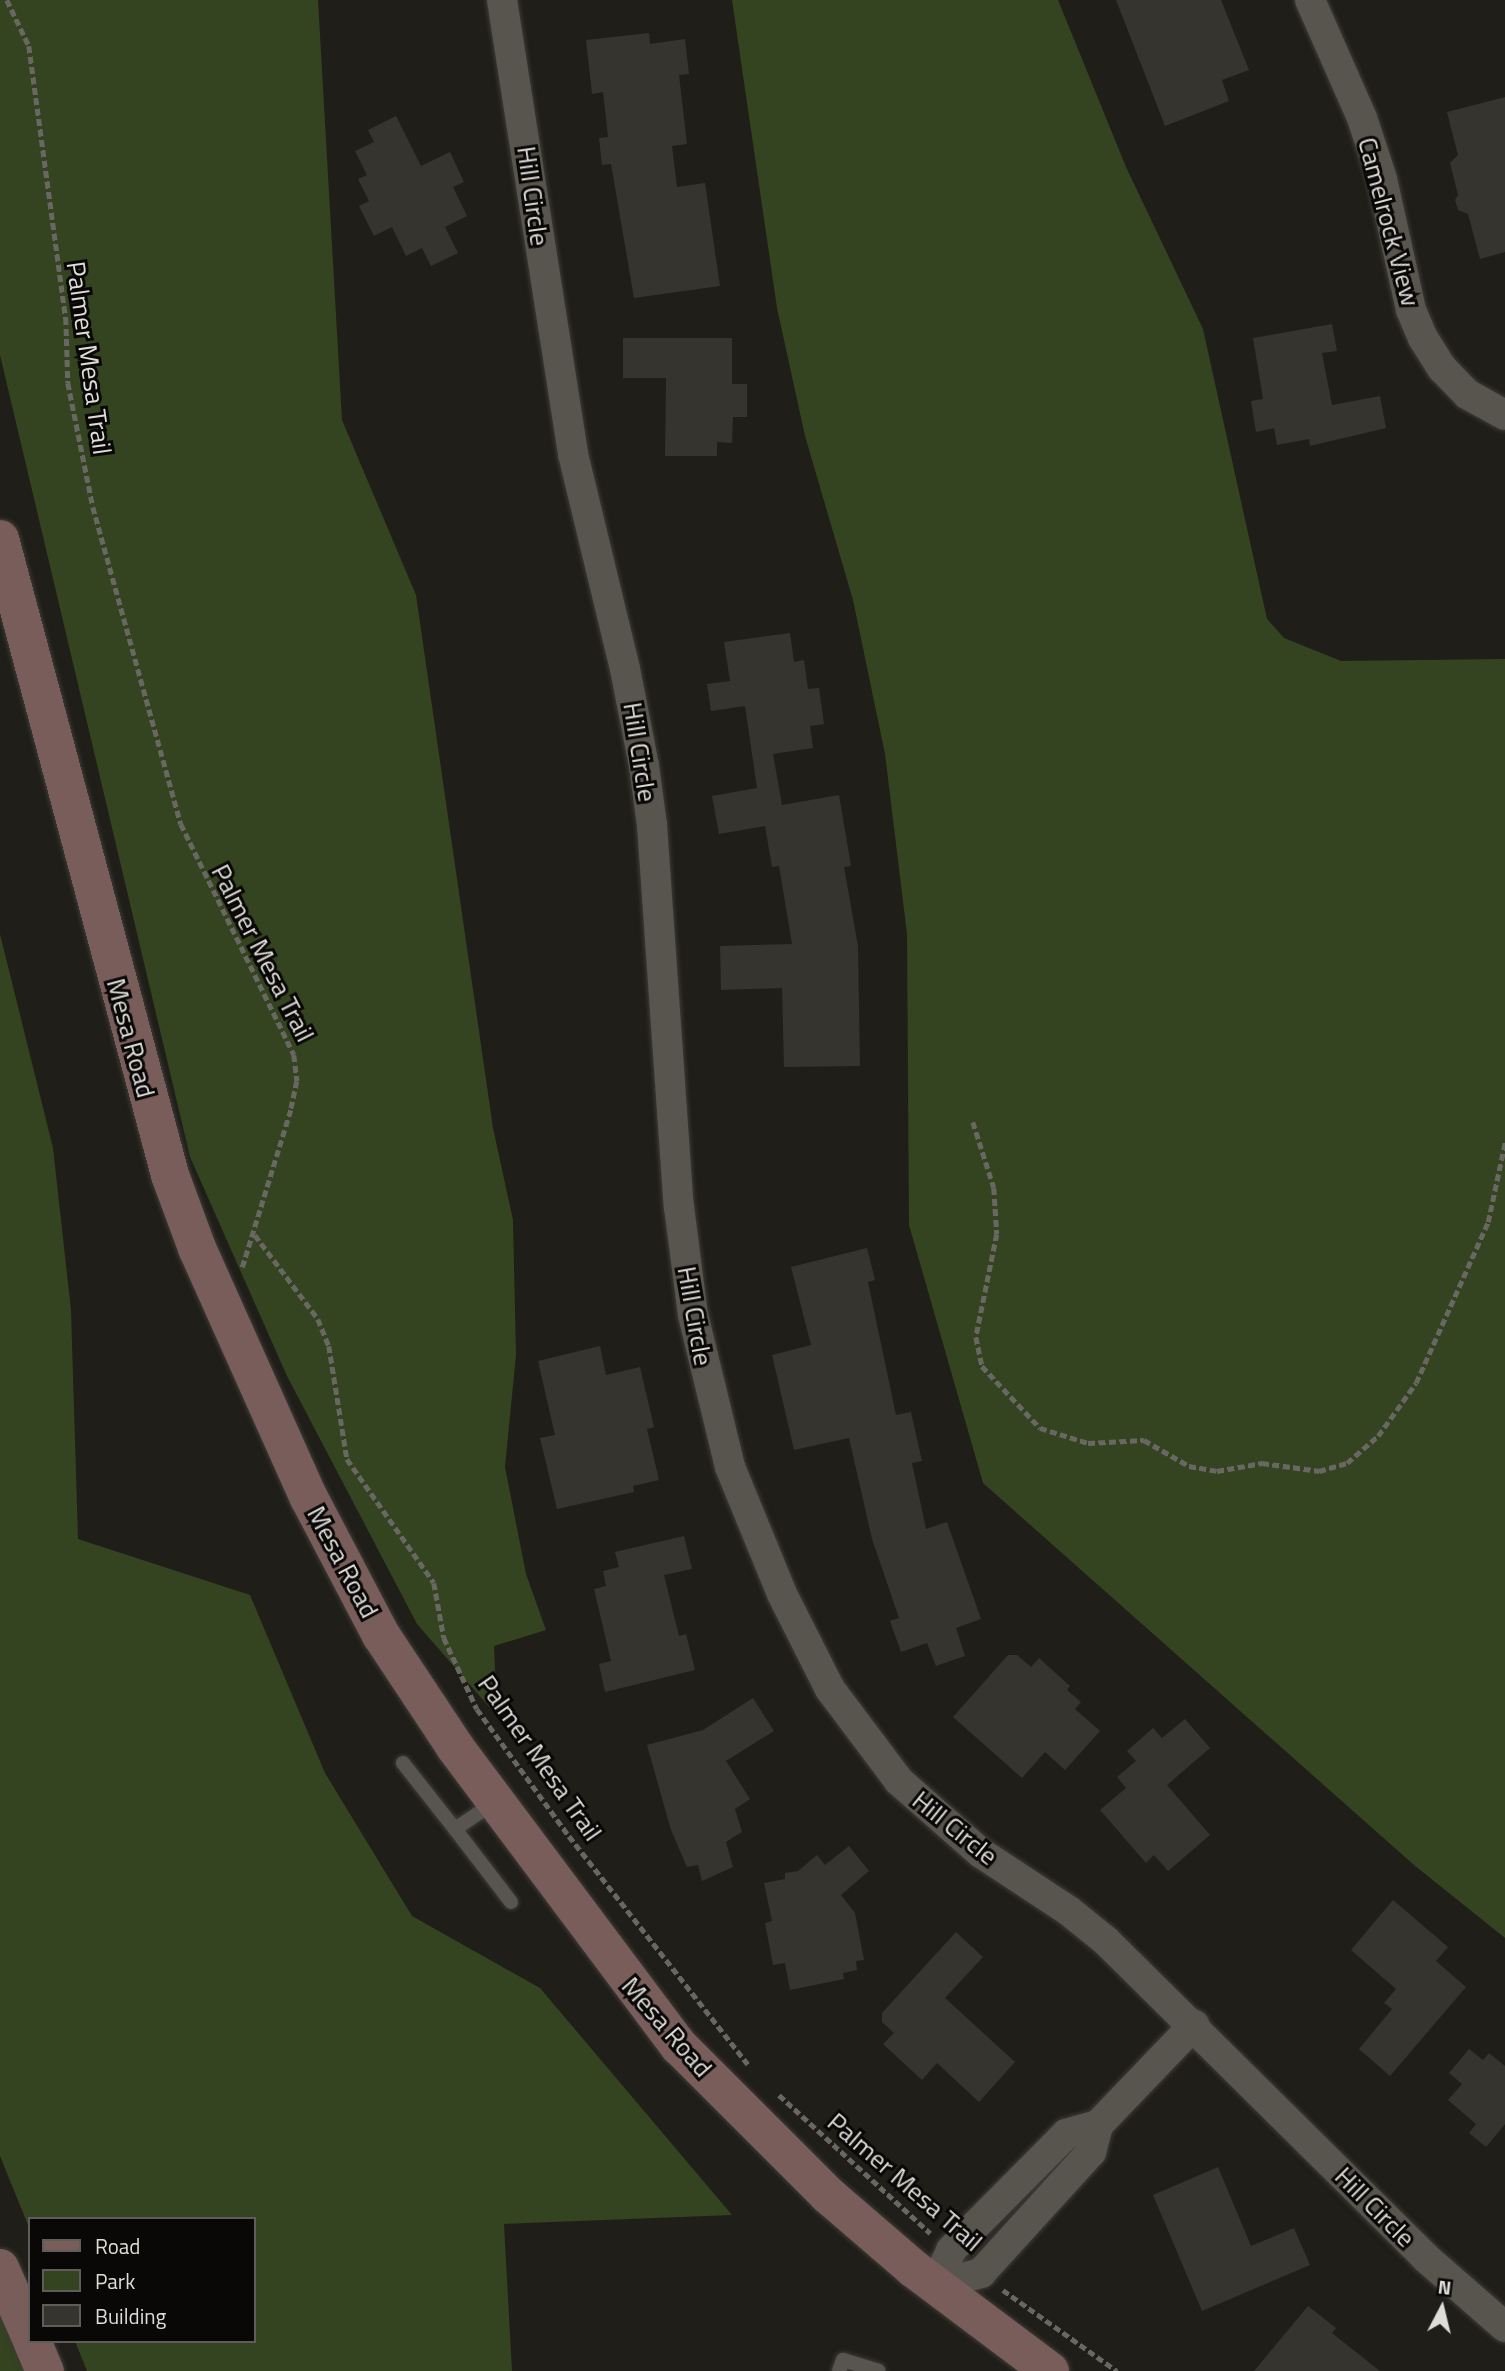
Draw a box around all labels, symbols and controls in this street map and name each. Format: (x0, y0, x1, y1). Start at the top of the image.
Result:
street label: Camelrock View (1351, 134, 1427, 310)
street label: Hill Circle (511, 144, 555, 248)
street label: Palmer Mesa Trail (60, 259, 118, 457)
street label: Hill Circle (617, 700, 663, 804)
street label: Palmer Mesa Trail (205, 859, 321, 1047)
street label: Mesa Road (100, 975, 162, 1101)
street label: Hill Circle (671, 1264, 719, 1368)
street label: Mesa Road (301, 1501, 385, 1623)
street label: Palmer Mesa Trail (471, 1669, 609, 1847)
street label: Hill Circle (906, 1784, 1004, 1872)
street label: Mesa Road (615, 1971, 719, 2083)
street label: Palmer Mesa Trail (821, 2106, 989, 2258)
street label: Hill Circle (1329, 2161, 1421, 2253)
legend (28, 2217, 256, 2343)
text: Road (95, 2230, 140, 2262)
text: Park (95, 2265, 135, 2297)
text: N (1436, 2271, 1453, 2302)
north arrow (1407, 2273, 1477, 2343)
text: Building (95, 2300, 166, 2332)

